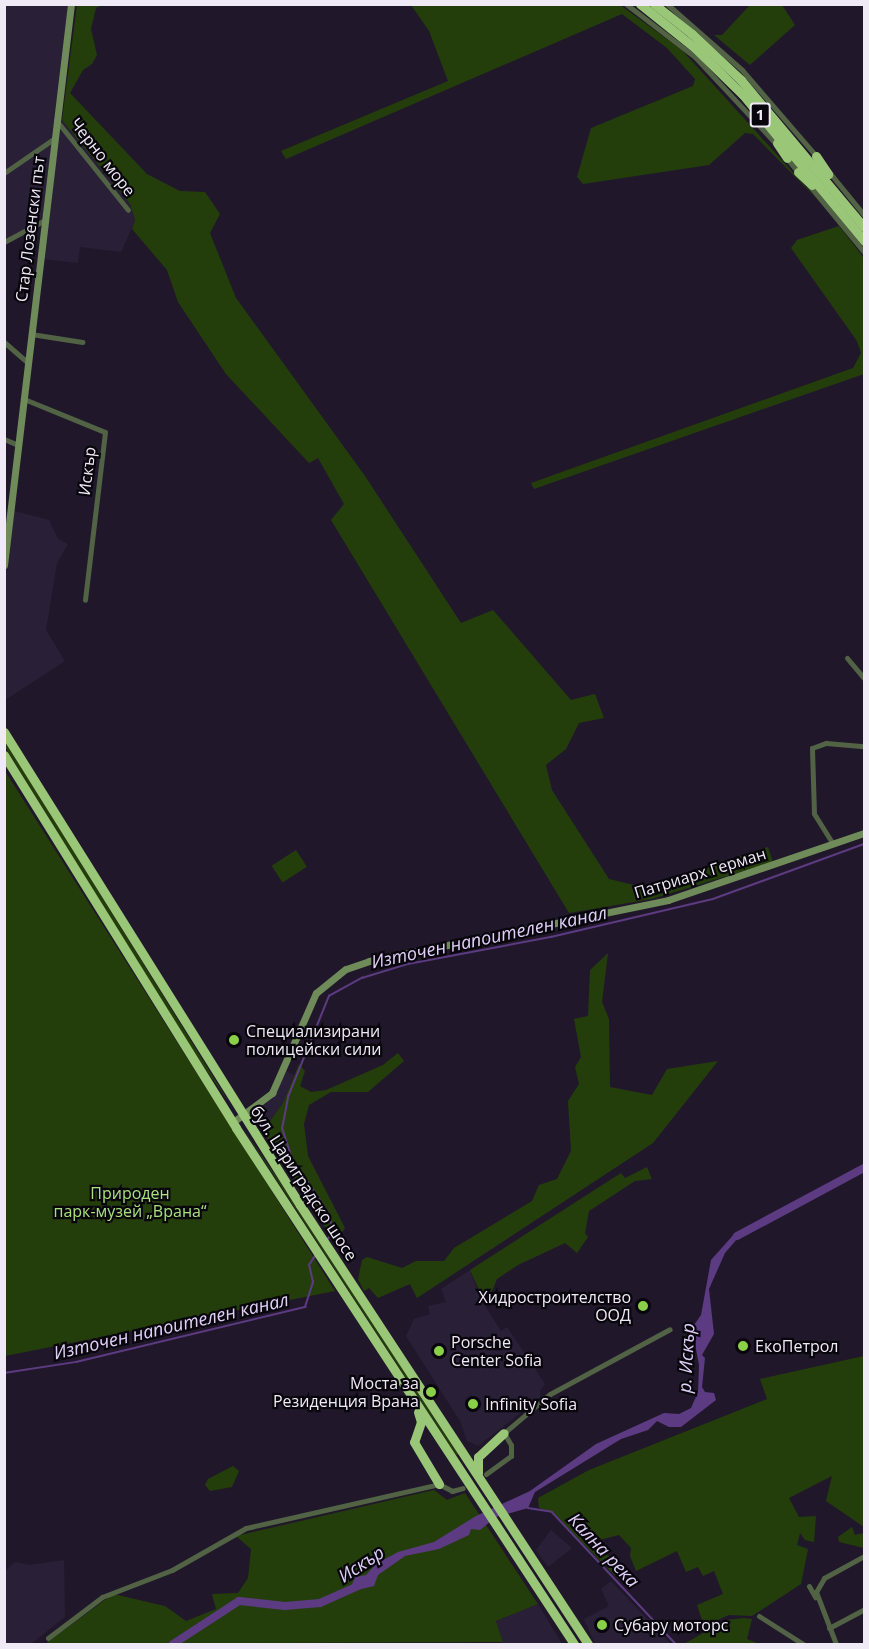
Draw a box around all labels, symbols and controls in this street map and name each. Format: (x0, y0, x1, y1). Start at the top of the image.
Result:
road number: 1 (750, 103, 771, 127)
street label: Черно море (67, 114, 139, 200)
street label: Стар Лозенски път (12, 155, 48, 303)
street label: Искър (74, 446, 100, 496)
street label: Патриарх Герман (632, 844, 768, 902)
water label: Източен напоителен канал (369, 901, 609, 973)
place label: Специализирани полицейски сили (246, 1021, 381, 1059)
marker: Специализирани полицейски сили (227, 1033, 241, 1047)
street label: бул. Цариградско шосе (247, 1102, 361, 1264)
park label: Природен парк-музей „Врана“ (54, 1183, 206, 1221)
place label: Хидростроителство ООД (479, 1287, 631, 1325)
water label: Източен напоителен канал (51, 1288, 291, 1364)
marker: Хидростроителство ООД (636, 1299, 650, 1313)
water label: р. Искър (673, 1322, 699, 1394)
place label: Porsche Center Sofia (451, 1332, 542, 1370)
place label: ЕкоПетрол (755, 1336, 839, 1356)
marker: ЕкоПетрол (736, 1339, 750, 1353)
marker: Porsche Center Sofia (432, 1344, 446, 1358)
place label: Моста за Резиденция Врана (273, 1373, 419, 1411)
marker: Моста за Резиденция Врана (424, 1385, 438, 1399)
place label: Infinity Sofia (485, 1394, 577, 1414)
marker: Infinity Sofia (466, 1397, 480, 1411)
water label: Кална река (564, 1508, 644, 1592)
water label: Искър (334, 1541, 388, 1587)
place label: Субару моторс (614, 1615, 728, 1635)
marker: Субару моторс (595, 1618, 609, 1632)

